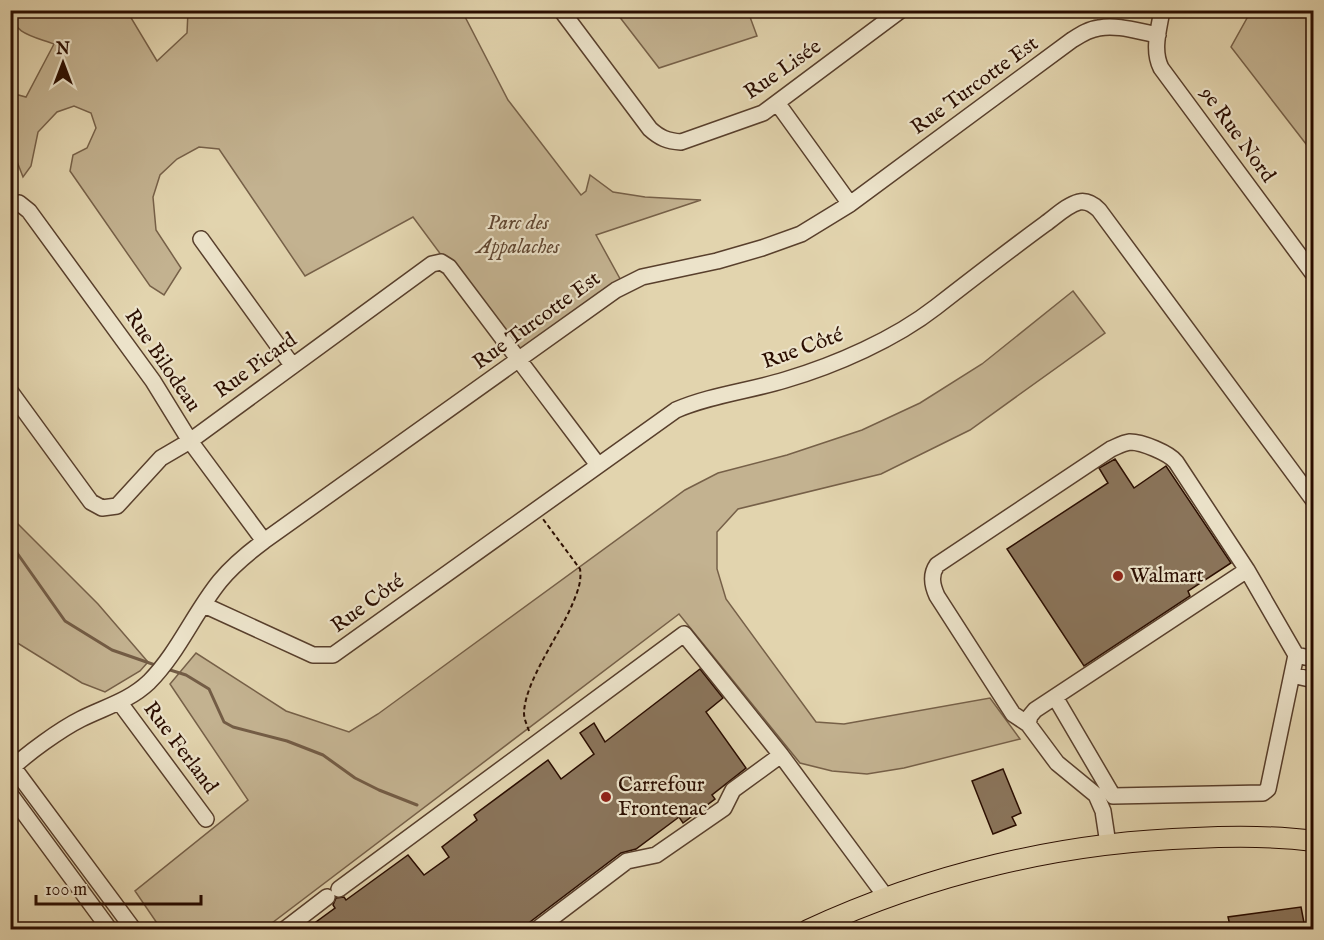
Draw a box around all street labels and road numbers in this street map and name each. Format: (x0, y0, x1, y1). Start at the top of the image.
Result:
street label: Rue Turcotte Est (906, 31, 1044, 141)
street label: Rue Lisée (739, 33, 827, 106)
street label: 9e Rue Nord (1193, 81, 1281, 189)
street label: Rue Turcotte Est (468, 266, 606, 376)
street label: Rue Bilodeau (118, 304, 206, 418)
street label: Rue Côté (759, 322, 847, 376)
street label: Rue Picard (209, 326, 303, 405)
street label: Rue Côté (326, 568, 410, 640)
street label: Rue Ferland (136, 696, 224, 800)

